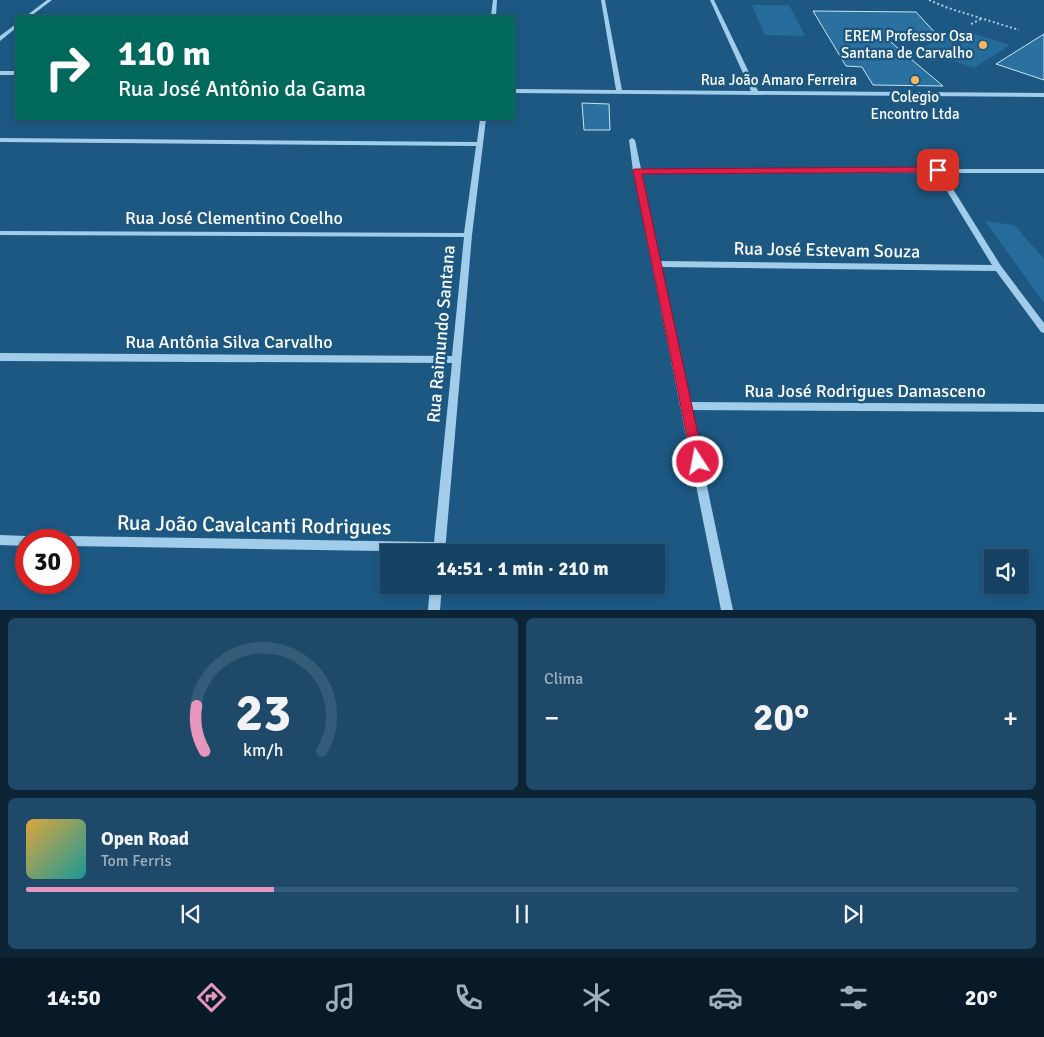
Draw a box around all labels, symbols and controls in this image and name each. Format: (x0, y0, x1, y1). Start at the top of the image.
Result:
place label: EREM Professor Osa Santana de Carvalho (841, 27, 973, 62)
text: 110 m (118, 32, 211, 75)
icon: right (35, 35, 100, 100)
marker: EREM Professor Osa Santana de Carvalho (977, 39, 989, 51)
street label: Rua João Amaro Ferreira (701, 71, 857, 89)
marker: Colegio Encontro Ltda (909, 74, 921, 86)
text: Rua José Antônio da Gama (118, 75, 366, 102)
place label: Colegio Encontro Ltda (870, 88, 960, 123)
pin (917, 149, 959, 191)
icon: arrive (924, 156, 952, 184)
street label: Rua José Clementino Coelho (125, 207, 343, 229)
street label: Rua José Estevam Souza (734, 237, 920, 263)
street label: Rua Raimundo Santana (422, 244, 460, 424)
street label: Rua Antônia Silva Carvalho (125, 331, 333, 353)
street label: Rua José Rodrigues Damasceno (744, 380, 986, 402)
position arrow (671, 435, 723, 487)
street label: Rua João Cavalcanti Rodrigues (117, 510, 391, 540)
speed limit sign: 30 (15, 529, 80, 594)
map controls (984, 549, 1029, 594)
button: sound (984, 549, 1029, 594)
text: 14:51 · 1 min · 210 m (436, 557, 609, 581)
text: Clima (544, 669, 583, 689)
text: 23 (235, 681, 291, 745)
text: 20° (753, 694, 809, 741)
text: − (544, 701, 559, 735)
text: + (1003, 701, 1018, 735)
text: km/h (243, 739, 283, 761)
text: Open Road (101, 827, 189, 851)
text: Tom Ferris (101, 851, 171, 871)
icon: previous (177, 900, 205, 928)
icon: pause (508, 900, 536, 928)
icon: next (839, 900, 867, 928)
icon: directions (194, 980, 229, 1015)
icon: music (323, 980, 358, 1015)
icon: phone (451, 980, 486, 1015)
icon: climate (579, 980, 614, 1015)
icon: car (708, 980, 743, 1015)
icon: filters (836, 980, 871, 1015)
text: 14:50 (47, 984, 101, 1011)
text: 20° (965, 984, 997, 1011)

